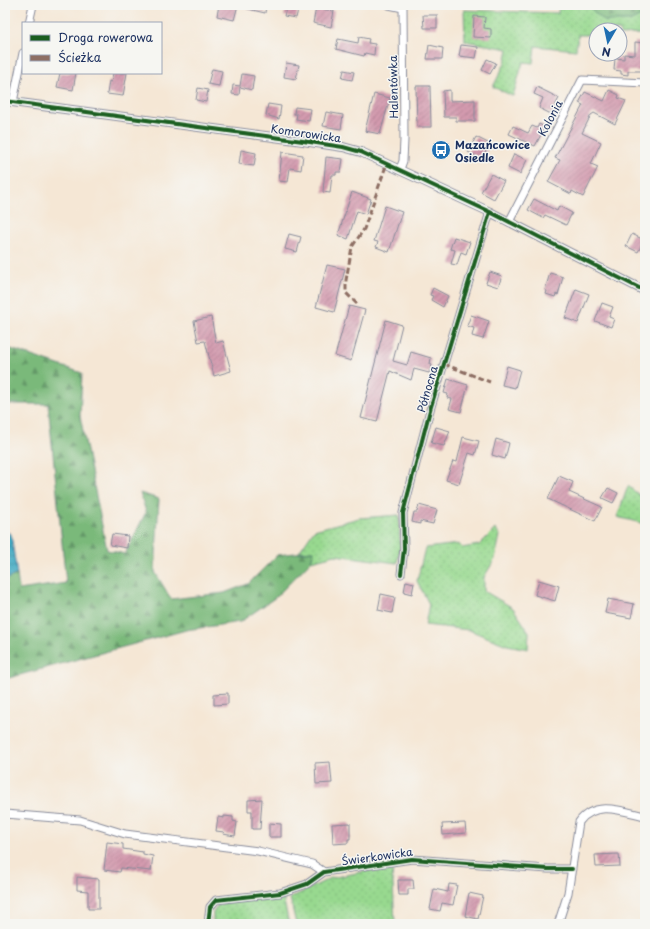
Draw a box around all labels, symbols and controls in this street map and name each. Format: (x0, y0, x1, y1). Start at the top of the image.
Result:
legend (22, 22, 162, 74)
north arrow (588, 22, 628, 62)
text: Droga rowerowa (58, 28, 154, 46)
text: N (600, 43, 612, 61)
text: Ścieżka (58, 48, 102, 66)
street label: Halentówka (384, 55, 402, 119)
street label: Kolonia (533, 97, 567, 139)
street label: Komorowicka (270, 120, 342, 146)
place label: Mazańcowice Osiedle (455, 136, 530, 166)
bus stop icon: Mazańcowice Osiedle (430, 139, 452, 161)
street label: Północna (412, 364, 442, 414)
street label: Świerkowicka (340, 843, 414, 869)

